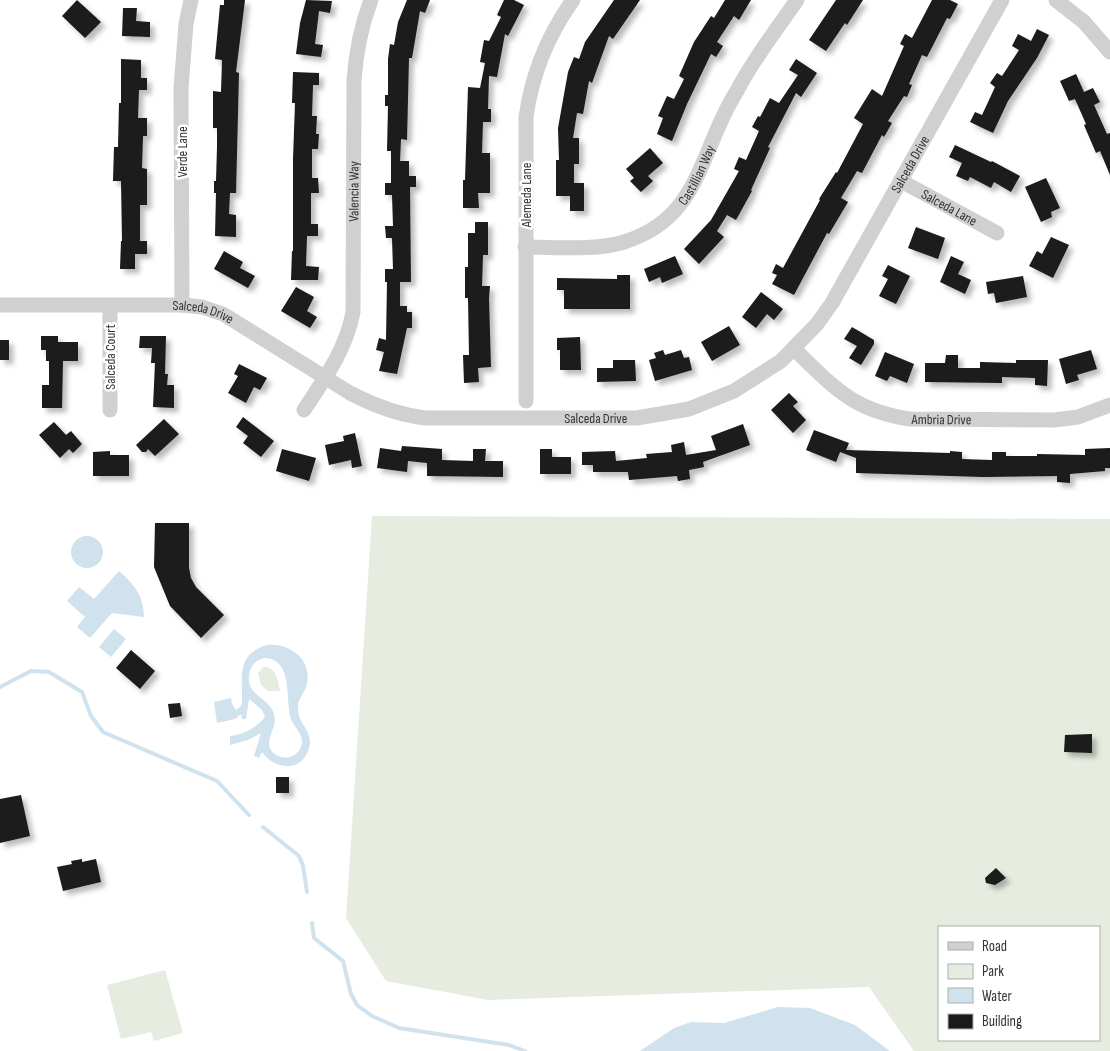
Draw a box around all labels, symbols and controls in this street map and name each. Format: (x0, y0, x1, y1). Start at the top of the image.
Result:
street label: Verde Lane (174, 126, 191, 178)
street label: Salceda Drive (887, 132, 933, 196)
street label: Castillian Way (674, 142, 719, 208)
street label: Valencia Way (345, 160, 362, 222)
street label: Alemeda Lane (518, 163, 535, 228)
street label: Salceda Lane (919, 185, 980, 229)
street label: Salceda Drive (172, 297, 237, 327)
street label: Salceda Court (102, 324, 119, 390)
street label: Salceda Drive (564, 410, 627, 427)
street label: Ambria Drive (910, 411, 971, 428)
legend (938, 926, 1100, 1041)
text: Road (982, 937, 1007, 956)
text: Park (982, 962, 1004, 981)
text: Water (982, 987, 1013, 1006)
text: Building (982, 1012, 1022, 1031)

